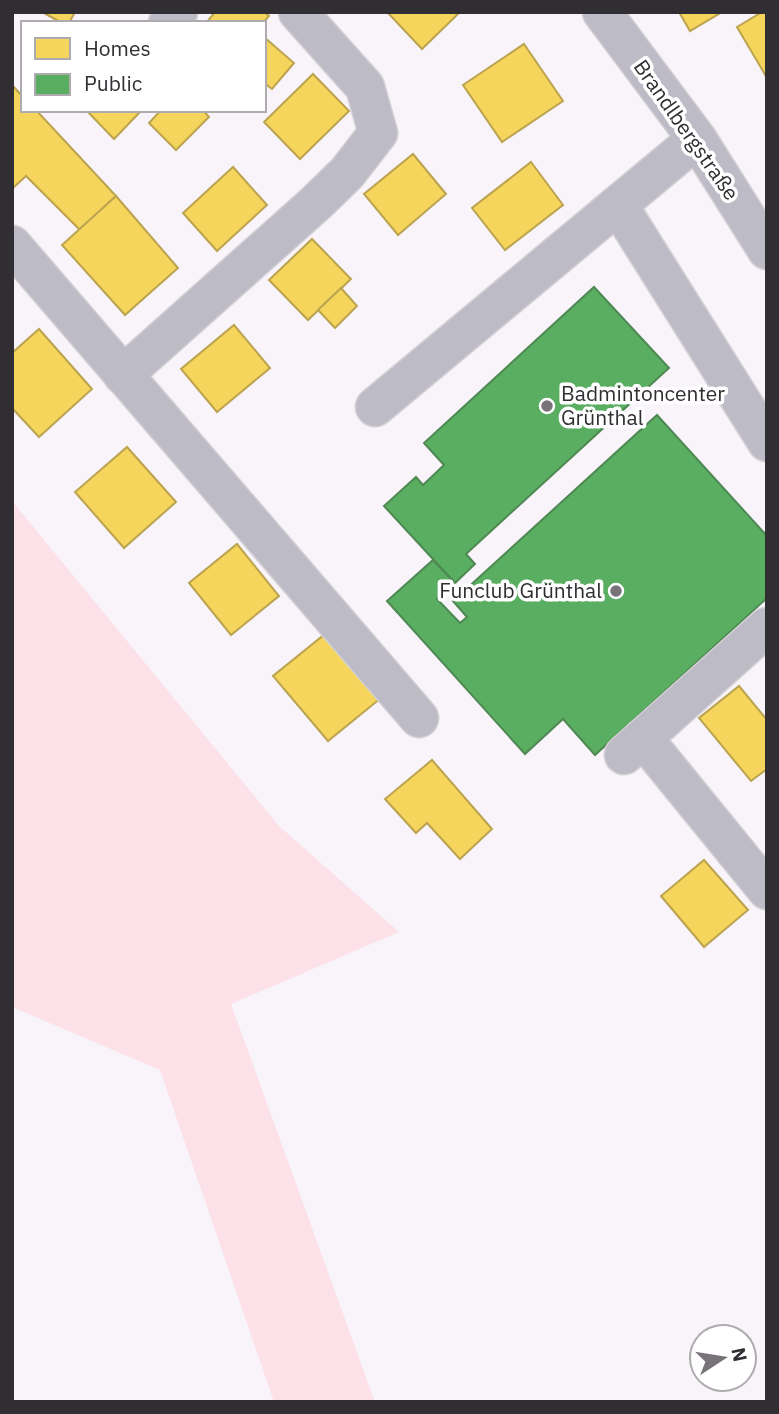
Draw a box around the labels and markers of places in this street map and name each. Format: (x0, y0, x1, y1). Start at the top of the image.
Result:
place label: Badmintoncenter Grünthal (561, 379, 725, 431)
marker: Badmintoncenter Grünthal (539, 398, 555, 414)
place label: Funclub Grünthal (439, 576, 602, 604)
marker: Funclub Grünthal (608, 583, 624, 599)

